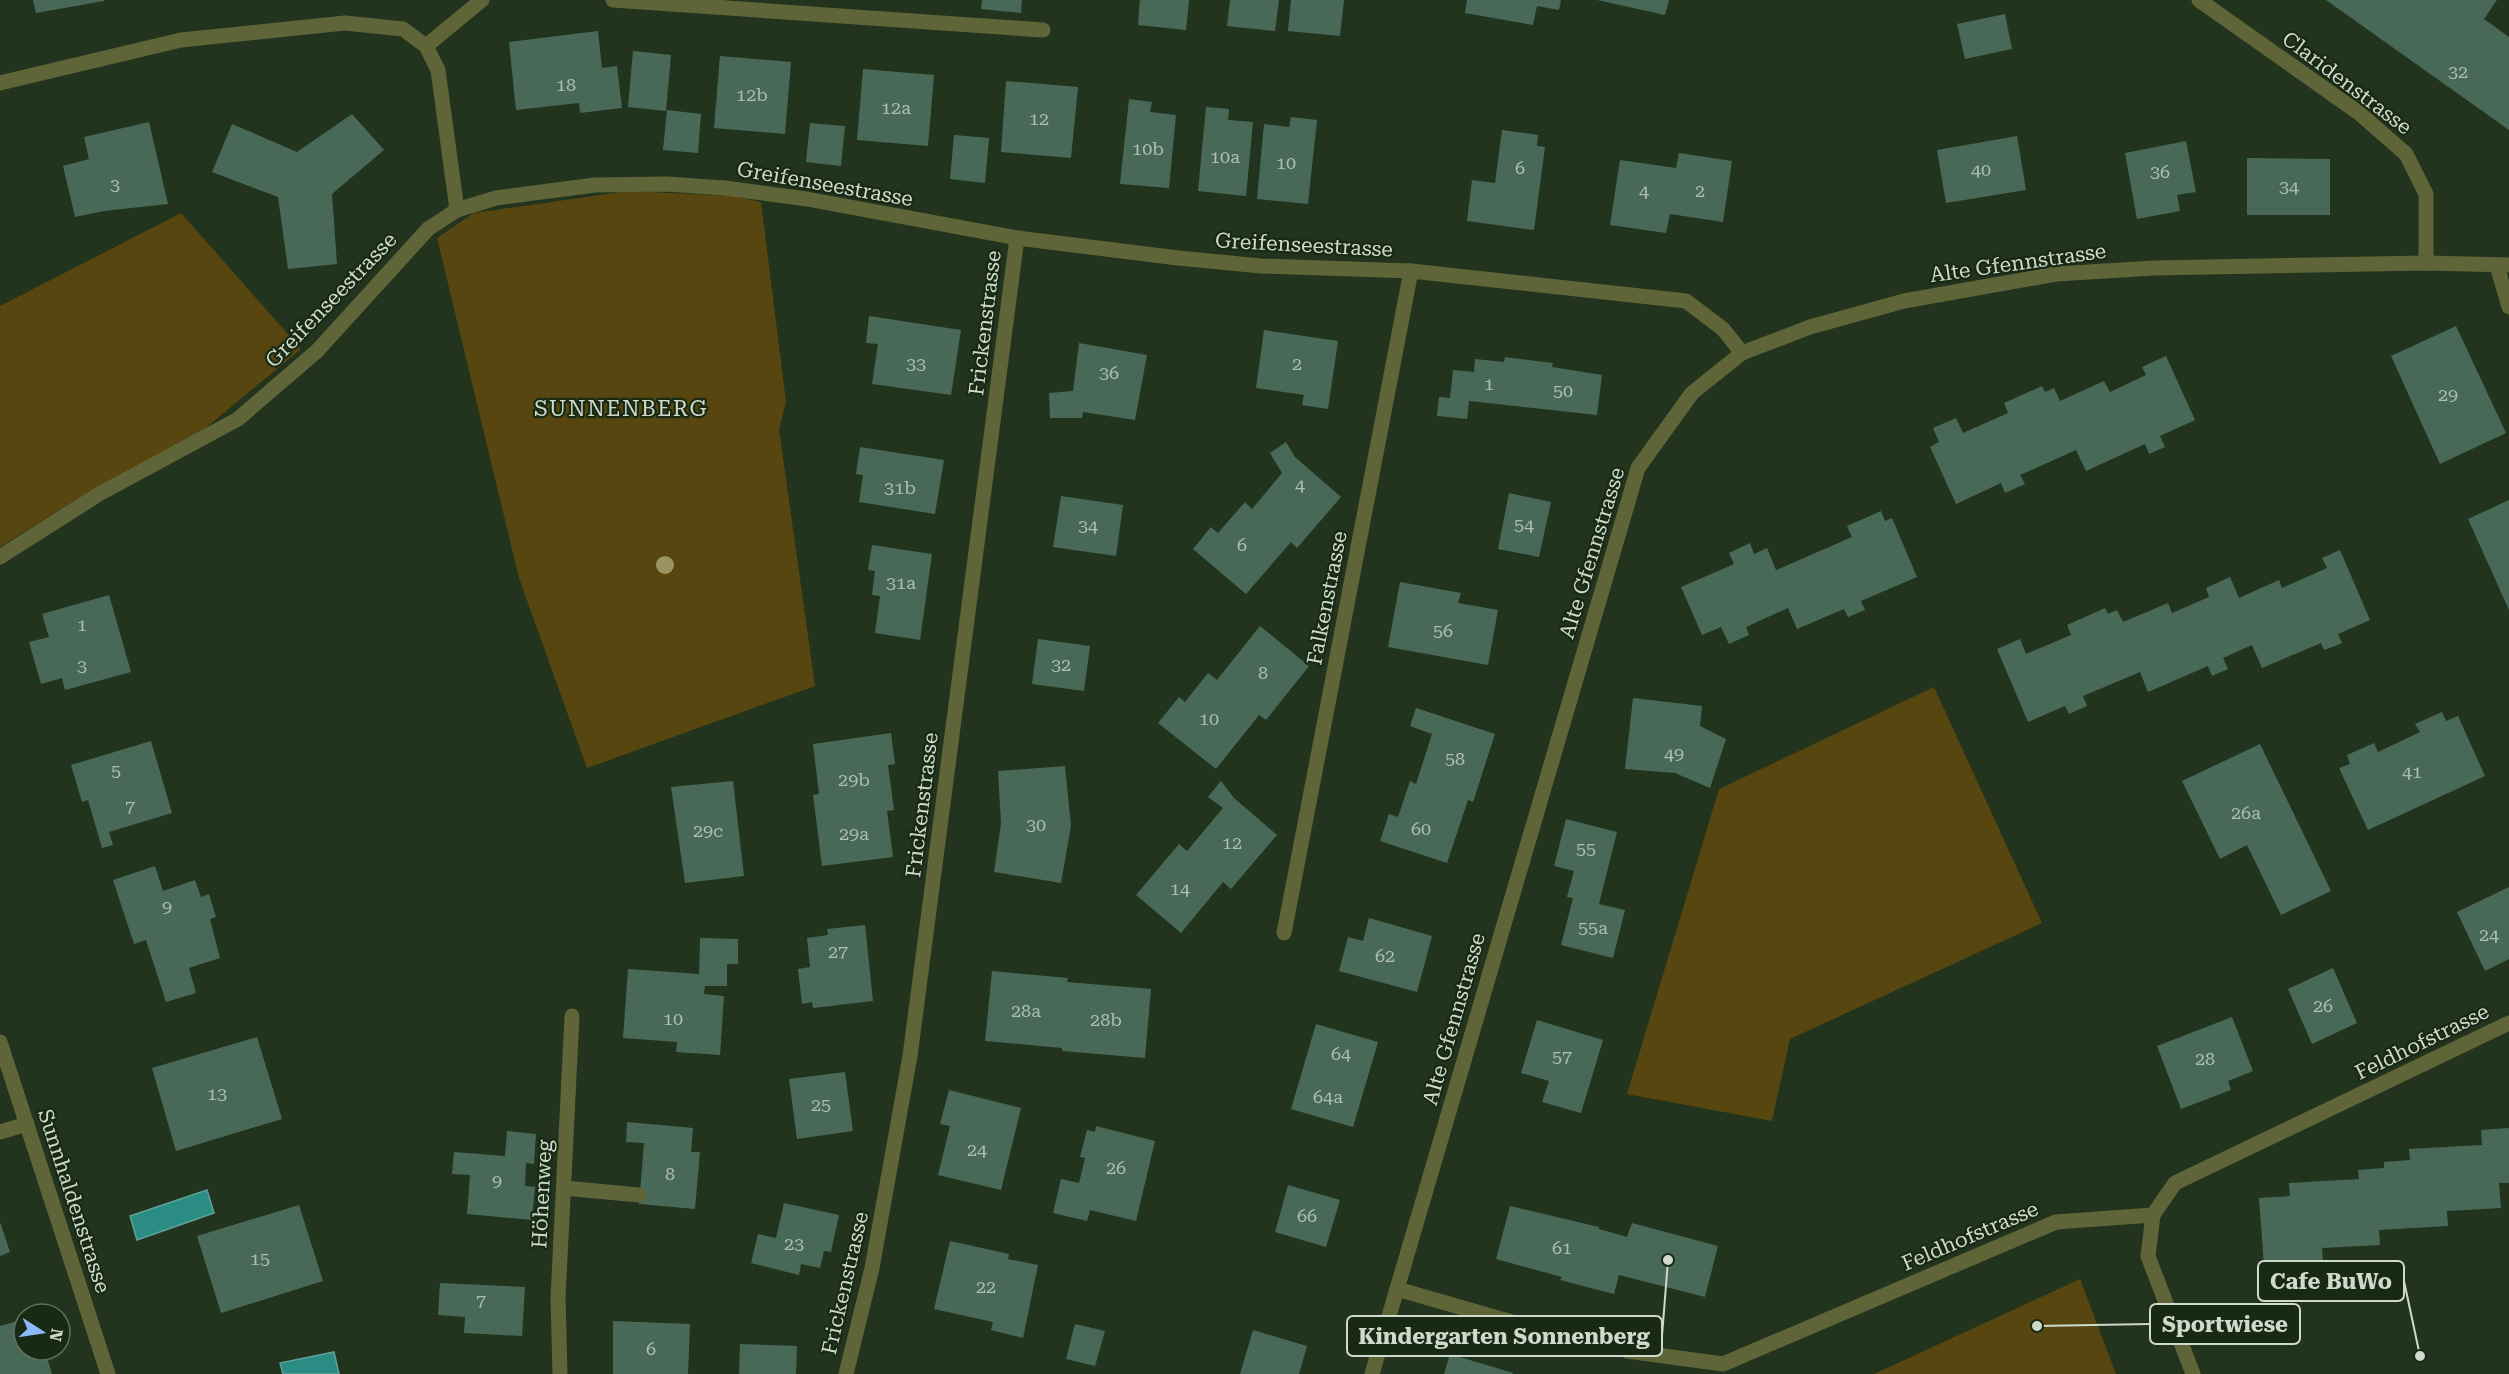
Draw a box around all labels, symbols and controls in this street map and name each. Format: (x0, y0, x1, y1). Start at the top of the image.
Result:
street label: Claridenstrasse (2278, 27, 2416, 139)
house number: 32 (2448, 61, 2468, 82)
house number: 18 (556, 74, 576, 95)
house number: 12b (736, 84, 768, 105)
house number: 12a (881, 97, 911, 118)
house number: 12 (1029, 108, 1049, 129)
house number: 10b (1132, 138, 1164, 159)
house number: 10a (1210, 146, 1240, 167)
house number: 10 (1276, 152, 1296, 173)
street label: Greifenseestrasse (735, 157, 915, 211)
house number: 6 (1515, 157, 1525, 178)
house number: 40 (1971, 159, 1991, 180)
house number: 36 (2150, 161, 2170, 182)
house number: 3 (110, 174, 120, 195)
house number: 34 (2279, 176, 2299, 197)
house number: 4 (1639, 180, 1649, 201)
house number: 2 (1695, 180, 1705, 201)
street label: Greifenseestrasse (260, 228, 402, 372)
street label: Greifenseestrasse (1214, 228, 1394, 262)
street label: Alte Gfennstrasse (1928, 239, 2108, 287)
street label: Frickenstrasse (964, 249, 1006, 397)
house number: 33 (906, 353, 926, 374)
house number: 2 (1292, 353, 1302, 374)
house number: 36 (1099, 362, 1119, 383)
house number: 1 (1484, 373, 1494, 394)
house number: 50 (1553, 380, 1573, 401)
house number: 29 (2438, 384, 2458, 405)
district label: SUNNENBERG (534, 396, 708, 421)
street label: Alte Gfennstrasse (1555, 464, 1629, 642)
house number: 4 (1295, 474, 1305, 495)
house number: 31b (884, 477, 916, 498)
house number: 54 (1514, 514, 1534, 535)
house number: 34 (1078, 515, 1098, 536)
street label: Falkenstrasse (1302, 529, 1352, 667)
house number: 6 (1237, 534, 1247, 555)
house number: 31a (886, 572, 916, 593)
house number: 1 (77, 614, 87, 635)
house number: 56 (1433, 620, 1453, 641)
house number: 32 (1051, 654, 1071, 675)
house number: 3 (77, 655, 87, 676)
house number: 8 (1258, 662, 1268, 683)
house number: 10 (1199, 708, 1219, 729)
street label: Frickenstrasse (901, 731, 943, 879)
house number: 49 (1664, 743, 1684, 764)
house number: 58 (1445, 748, 1465, 769)
house number: 5 (111, 760, 121, 781)
house number: 41 (2402, 761, 2422, 782)
house number: 29b (838, 769, 870, 790)
house number: 7 (125, 796, 135, 817)
house number: 26a (2231, 802, 2261, 823)
house number: 30 (1026, 814, 1046, 835)
house number: 60 (1411, 818, 1431, 839)
house number: 29c (693, 820, 723, 841)
house number: 29a (839, 823, 869, 844)
house number: 12 (1222, 832, 1242, 853)
house number: 55 (1576, 838, 1596, 859)
house number: 14 (1170, 878, 1190, 899)
house number: 9 (162, 896, 172, 917)
house number: 55a (1578, 917, 1608, 938)
house number: 24 (2479, 924, 2499, 945)
street label: Alte Gfennstrasse (1418, 930, 1490, 1108)
house number: 27 (828, 941, 848, 962)
house number: 62 (1375, 945, 1395, 966)
house number: 26 (2313, 995, 2333, 1016)
street label: Feldhofstrasse (2351, 999, 2493, 1085)
house number: 28a (1011, 1000, 1041, 1021)
house number: 10 (663, 1008, 683, 1029)
house number: 28b (1090, 1009, 1122, 1030)
house number: 64 (1331, 1043, 1351, 1064)
house number: 57 (1552, 1046, 1572, 1067)
house number: 28 (2195, 1048, 2215, 1069)
house number: 13 (207, 1083, 227, 1104)
house number: 64a (1313, 1086, 1343, 1107)
house number: 25 (811, 1094, 831, 1115)
street label: Sunnhaldenstrasse (33, 1106, 115, 1296)
street label: Höhenweg (527, 1139, 557, 1249)
house number: 24 (967, 1139, 987, 1160)
house number: 26 (1106, 1157, 1126, 1178)
house number: 8 (665, 1163, 675, 1184)
house number: 9 (492, 1170, 502, 1191)
street label: Feldhofstrasse (1898, 1196, 2042, 1276)
house number: 66 (1297, 1205, 1317, 1226)
street label: Frickenstrasse (817, 1209, 873, 1357)
house number: 23 (784, 1233, 804, 1254)
house number: 61 (1552, 1237, 1572, 1258)
house number: 15 (250, 1248, 270, 1269)
callout: Cafe BuWo (2258, 1261, 2404, 1301)
text: Cafe BuWo (2270, 1269, 2392, 1294)
house number: 22 (976, 1276, 996, 1297)
house number: 7 (476, 1290, 486, 1311)
north arrow (12, 1302, 72, 1362)
callout: Sportwiese (2150, 1304, 2300, 1344)
text: Sportwiese (2162, 1312, 2288, 1337)
callout: Kindergarten Sonnenberg (1347, 1316, 1662, 1356)
text: Kindergarten Sonnenberg (1358, 1324, 1650, 1349)
text: N (46, 1327, 67, 1343)
house number: 6 (646, 1338, 656, 1359)

